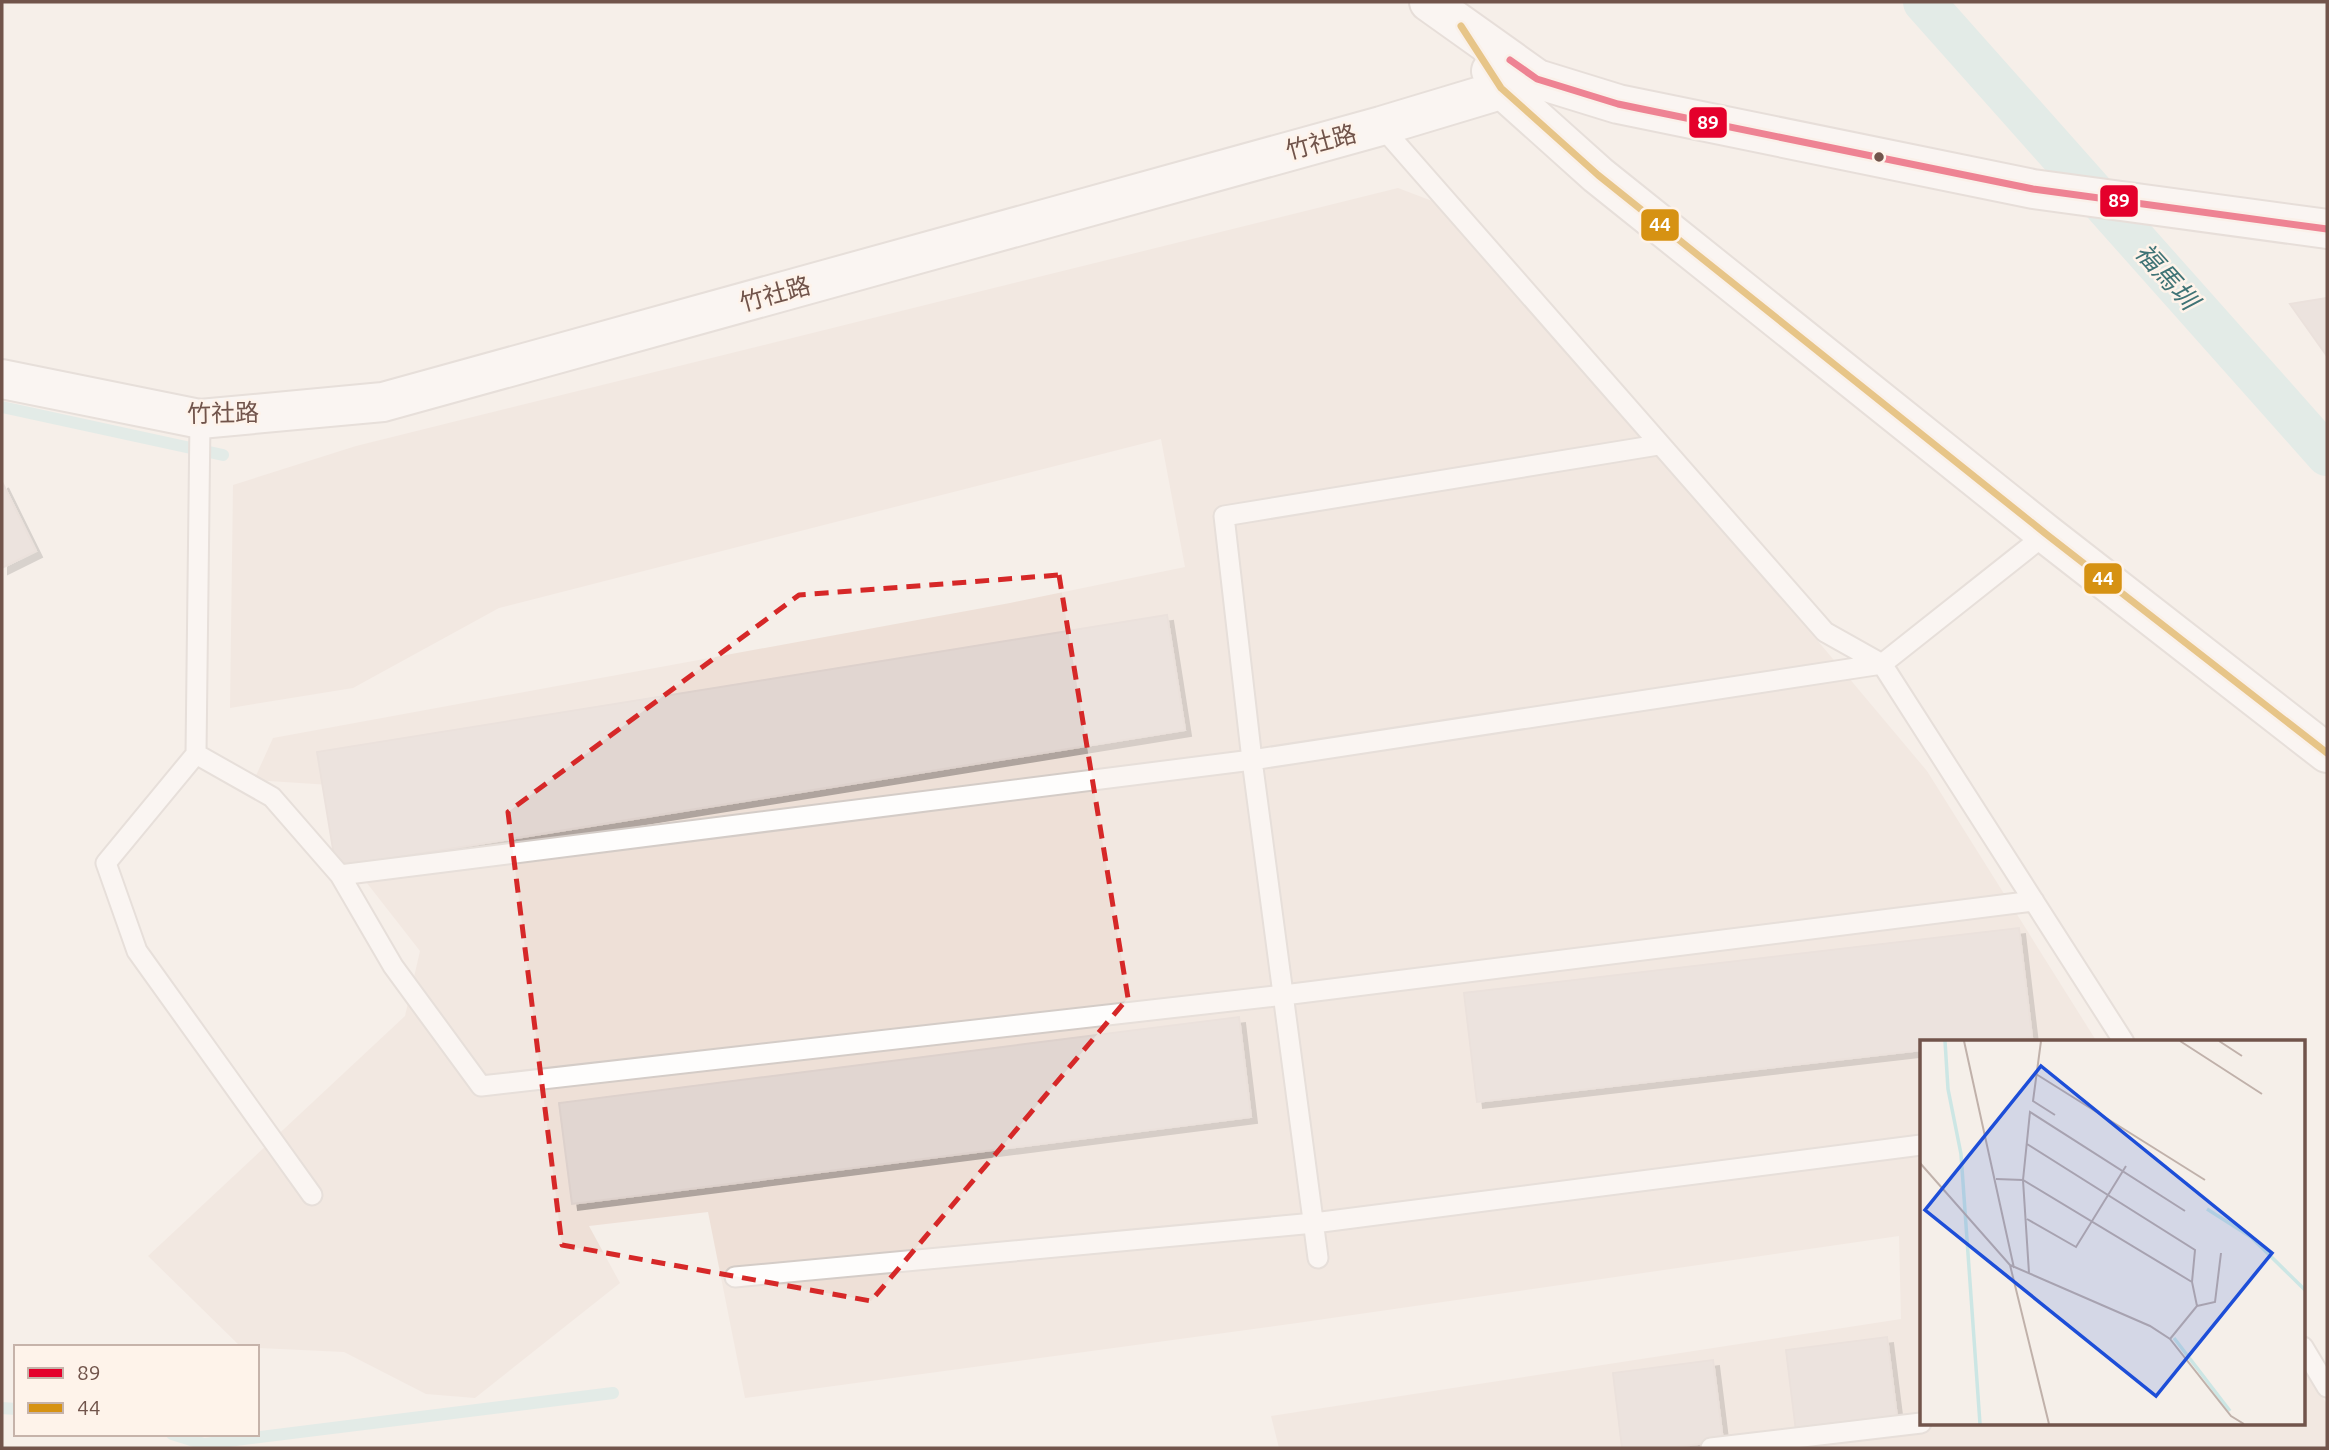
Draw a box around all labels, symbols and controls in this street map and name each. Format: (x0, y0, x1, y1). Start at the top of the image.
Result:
line badge: 89 (1688, 106, 1728, 139)
text: 89 (1697, 111, 1719, 133)
street label: 竹社路 (1283, 120, 1359, 164)
unlabelled marker (1872, 150, 1886, 164)
line badge: 89 (2099, 184, 2139, 218)
text: 89 (2108, 189, 2130, 211)
line badge: 44 (1640, 208, 1680, 242)
text: 44 (1649, 213, 1671, 235)
water label: 福馬圳 (2130, 237, 2207, 318)
street label: 竹社路 (737, 272, 813, 316)
street label: 竹社路 (187, 399, 259, 427)
line badge: 44 (2083, 562, 2123, 595)
text: 44 (2092, 567, 2114, 589)
inset map (1920, 1040, 2304, 1426)
legend (14, 1345, 259, 1436)
text: 89 (77, 1360, 101, 1384)
text: 44 (77, 1395, 101, 1419)

